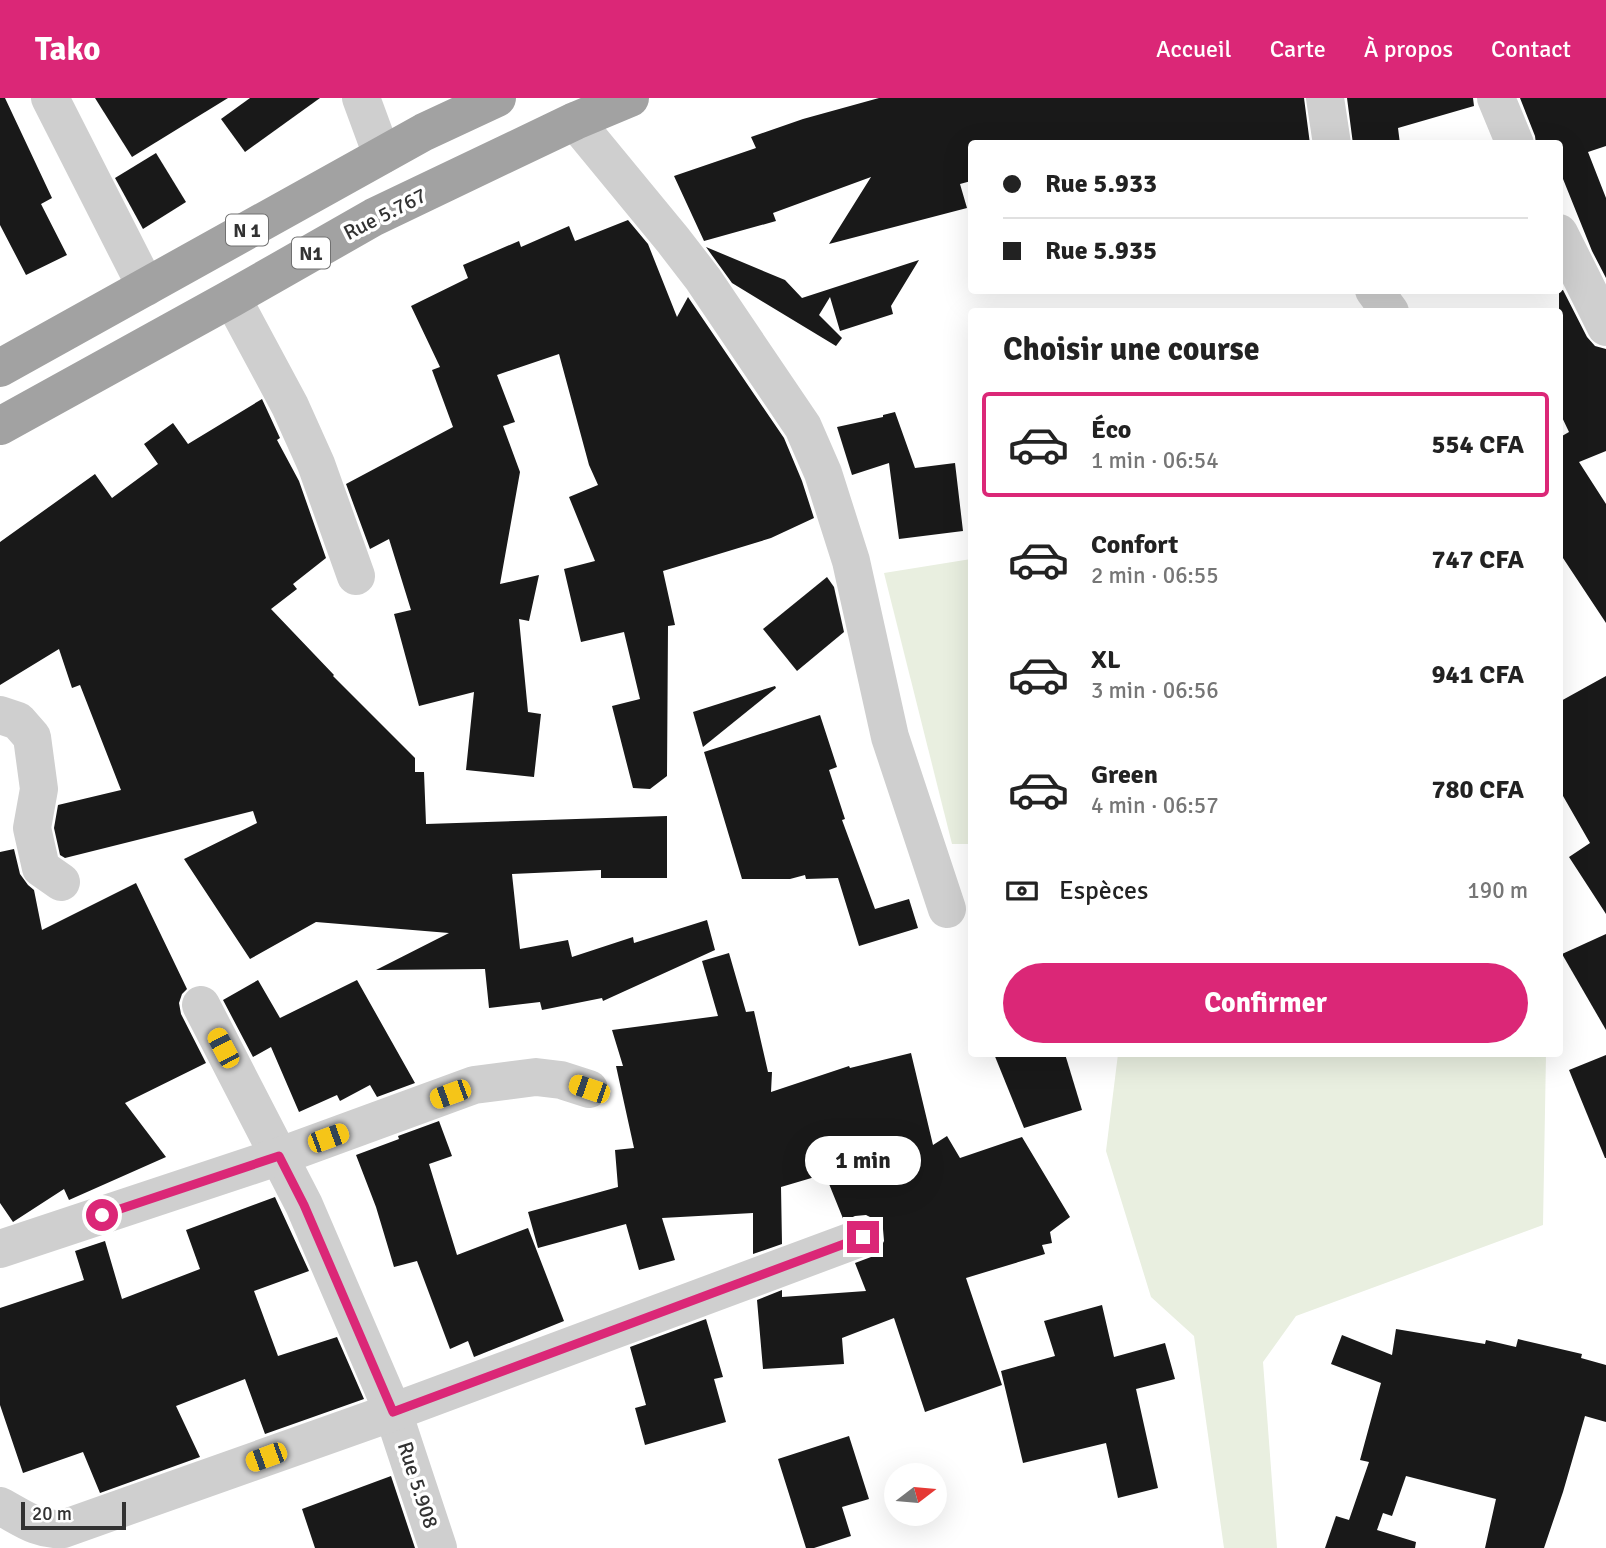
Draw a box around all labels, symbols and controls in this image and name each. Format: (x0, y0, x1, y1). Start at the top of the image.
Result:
text: Tako (35, 29, 100, 70)
text: Accueil (1156, 34, 1232, 64)
text: Carte (1270, 34, 1326, 64)
text: À propos (1364, 34, 1453, 64)
text: Contact (1491, 34, 1571, 64)
text: Rue 5.933 (1045, 168, 1157, 200)
street label: Rue 5.767 (339, 182, 431, 246)
road number: N 1 (226, 214, 268, 246)
text: Rue 5.935 (1045, 235, 1157, 267)
road number: N1 (292, 238, 330, 268)
text: Choisir une course (1003, 330, 1260, 369)
icon: car (1007, 413, 1070, 476)
text: Éco (1091, 414, 1131, 446)
text: 554 CFA (1432, 429, 1524, 461)
text: 1 min · 06:54 (1091, 446, 1219, 475)
icon: car (1007, 528, 1070, 591)
text: Confort (1091, 529, 1178, 561)
text: 747 CFA (1432, 544, 1524, 576)
text: 2 min · 06:55 (1091, 561, 1219, 590)
icon: car (1007, 643, 1070, 706)
text: XL (1091, 644, 1121, 676)
text: 941 CFA (1432, 659, 1524, 691)
text: 3 min · 06:56 (1091, 676, 1219, 705)
icon: car (1007, 758, 1070, 821)
text: Green (1091, 759, 1158, 791)
text: 780 CFA (1432, 774, 1524, 806)
text: 4 min · 06:57 (1091, 791, 1219, 820)
icon: cash (1003, 872, 1041, 910)
text: Espèces (1059, 875, 1148, 907)
text: 190 m (1467, 876, 1528, 905)
button: Confirmer (1003, 963, 1528, 1043)
car (204, 1025, 243, 1071)
car (566, 1072, 613, 1106)
car (427, 1077, 474, 1111)
car (305, 1121, 352, 1155)
callout: 1 min (805, 1136, 921, 1184)
text: 1 min (835, 1146, 891, 1175)
route start (86, 1199, 118, 1231)
route end (847, 1221, 879, 1253)
street label: Rue 5.908 (392, 1438, 444, 1532)
car (243, 1440, 290, 1474)
north arrow (884, 1463, 947, 1526)
map controls (884, 1463, 947, 1526)
scale bar (21, 1499, 126, 1531)
text: 20 m (32, 1502, 72, 1526)

